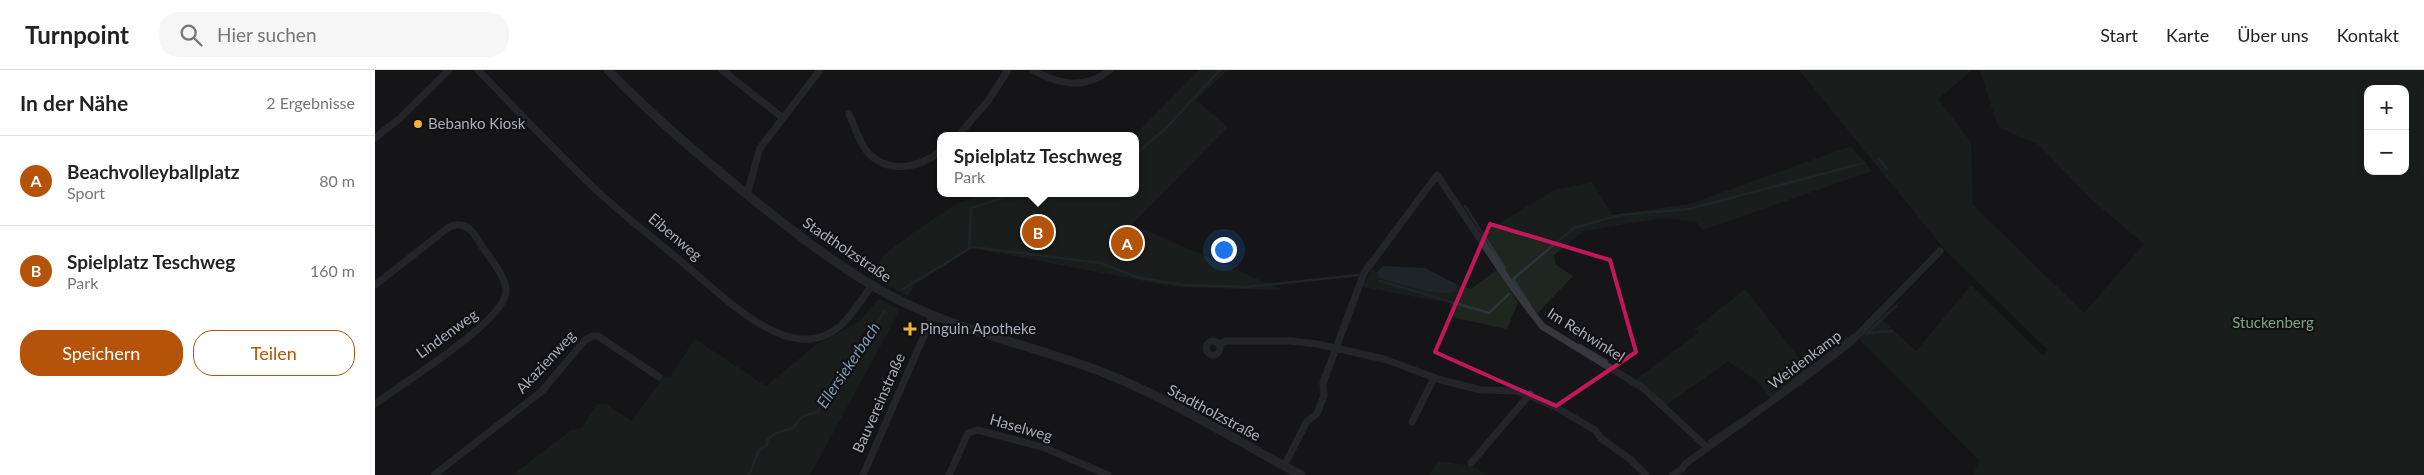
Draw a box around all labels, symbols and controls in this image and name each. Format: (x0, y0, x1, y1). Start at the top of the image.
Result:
search box (159, 12, 509, 57)
text: Turnpoint (25, 20, 129, 49)
icon: search (177, 21, 205, 49)
text: Hier suchen (217, 23, 316, 46)
text: Start (2100, 24, 2138, 46)
text: Karte (2166, 24, 2209, 46)
text: Über uns (2237, 24, 2309, 46)
text: Kontakt (2337, 24, 2399, 46)
map controls (2364, 85, 2409, 175)
button: + (2364, 85, 2409, 130)
text: In der Nähe (20, 90, 128, 115)
text: 2 Ergebnisse (266, 93, 355, 112)
place label: Bebanko Kiosk (428, 114, 526, 132)
marker: Bebanko Kiosk (412, 118, 424, 130)
button: − (2364, 130, 2409, 175)
popup (937, 132, 1139, 197)
text: Spielplatz Teschweg (954, 144, 1122, 167)
text: Beachvolleyballplatz (67, 160, 240, 183)
text: Park (954, 167, 985, 186)
text: A (30, 171, 42, 190)
text: 80 m (319, 171, 355, 190)
text: Sport (67, 183, 105, 202)
street label: Eibenweg (645, 209, 706, 264)
street label: Stadtholzstraße (800, 213, 895, 285)
pin: B (1022, 213, 1054, 251)
pin: A (1111, 224, 1143, 262)
your location (1211, 237, 1237, 263)
text: Spielplatz Teschweg (67, 250, 235, 273)
text: B (31, 261, 41, 280)
text: 160 m (310, 261, 355, 280)
text: Park (67, 273, 98, 292)
street label: Im Rehwinkel (1545, 303, 1629, 365)
street label: Lindenweg (412, 305, 481, 362)
park label: Stuckenberg (2232, 313, 2314, 331)
water label: Ellersiekerbach (812, 318, 883, 411)
place label: Pinguin Apotheke (920, 319, 1036, 337)
marker: Pinguin Apotheke (904, 323, 916, 335)
street label: Akazienweg (512, 326, 579, 396)
street label: Weidenkamp (1764, 326, 1844, 392)
button: Speichern (20, 330, 183, 376)
button: Teilen (193, 330, 355, 376)
street label: Bauvereinstraße (848, 350, 908, 455)
street label: Stadtholzstraße (1165, 380, 1264, 444)
street label: Haselweg (988, 410, 1055, 445)

